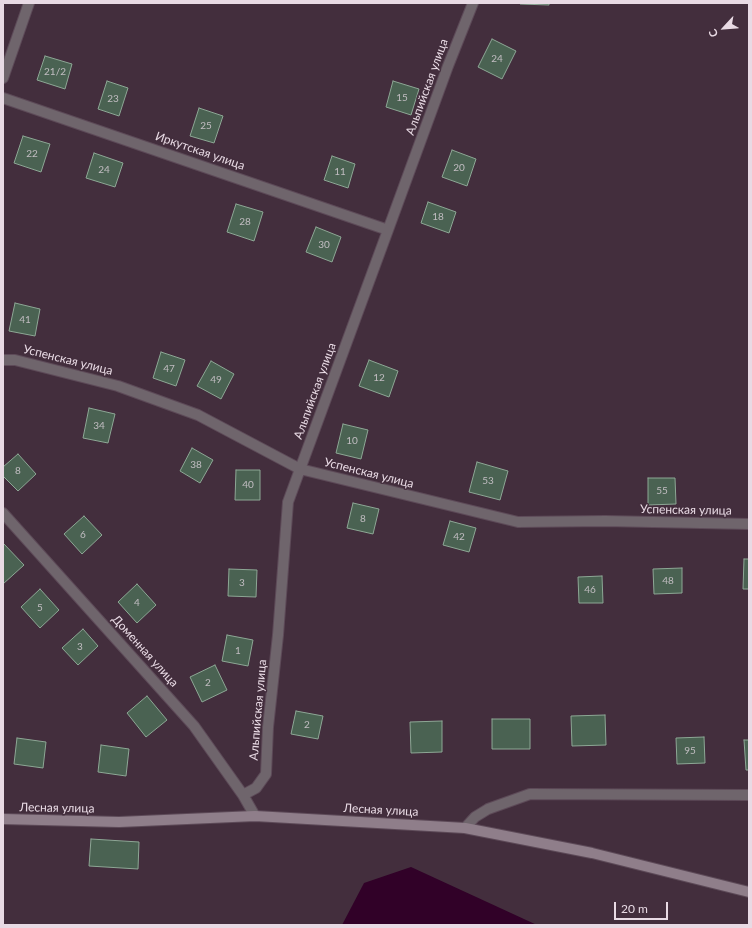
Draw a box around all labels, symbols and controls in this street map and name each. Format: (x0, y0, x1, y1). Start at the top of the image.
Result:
north arrow (704, 8, 744, 48)
text: С (705, 27, 720, 40)
street label: Альпийская улица (403, 37, 451, 137)
house number: 24 (491, 53, 503, 65)
house number: 21/2 (44, 66, 66, 78)
house number: 15 (396, 92, 408, 104)
house number: 23 (107, 93, 119, 105)
house number: 25 (200, 120, 212, 132)
street label: Иркутская улица (153, 129, 247, 173)
house number: 22 (26, 148, 38, 160)
house number: 20 (453, 162, 465, 174)
house number: 24 (98, 164, 110, 176)
house number: 11 (334, 166, 346, 178)
house number: 18 (432, 211, 444, 223)
house number: 28 (239, 216, 251, 228)
house number: 30 (318, 239, 330, 251)
house number: 41 (19, 314, 31, 326)
street label: Альпийская улица (291, 341, 339, 441)
street label: Успенская улица (22, 342, 114, 378)
house number: 47 (163, 363, 175, 375)
house number: 12 (373, 372, 385, 384)
house number: 49 (210, 374, 222, 386)
house number: 34 (93, 420, 105, 432)
house number: 10 (346, 435, 358, 447)
street label: Успенская улица (323, 455, 415, 491)
house number: 38 (190, 459, 202, 471)
house number: 8 (15, 465, 21, 477)
house number: 53 (482, 475, 494, 487)
house number: 40 (242, 479, 254, 491)
house number: 55 (656, 485, 668, 497)
street label: Успенская улица (640, 502, 732, 518)
house number: 8 (360, 513, 366, 525)
house number: 6 (80, 529, 86, 541)
house number: 42 (453, 531, 465, 543)
house number: 48 (662, 575, 674, 587)
house number: 3 (239, 577, 245, 589)
house number: 46 (584, 584, 596, 596)
house number: 4 (134, 597, 140, 609)
house number: 5 (37, 602, 43, 614)
street label: Доменная улица (109, 612, 181, 690)
house number: 3 (77, 641, 83, 653)
house number: 1 (235, 645, 241, 657)
street label: Альпийская улица (246, 659, 270, 761)
house number: 2 (205, 677, 211, 689)
house number: 2 (304, 719, 310, 731)
house number: 95 (684, 745, 696, 757)
street label: Лесная улица (19, 800, 95, 816)
street label: Лесная улица (343, 801, 419, 819)
scale bar (616, 894, 670, 920)
text: 20 m (621, 901, 648, 916)

